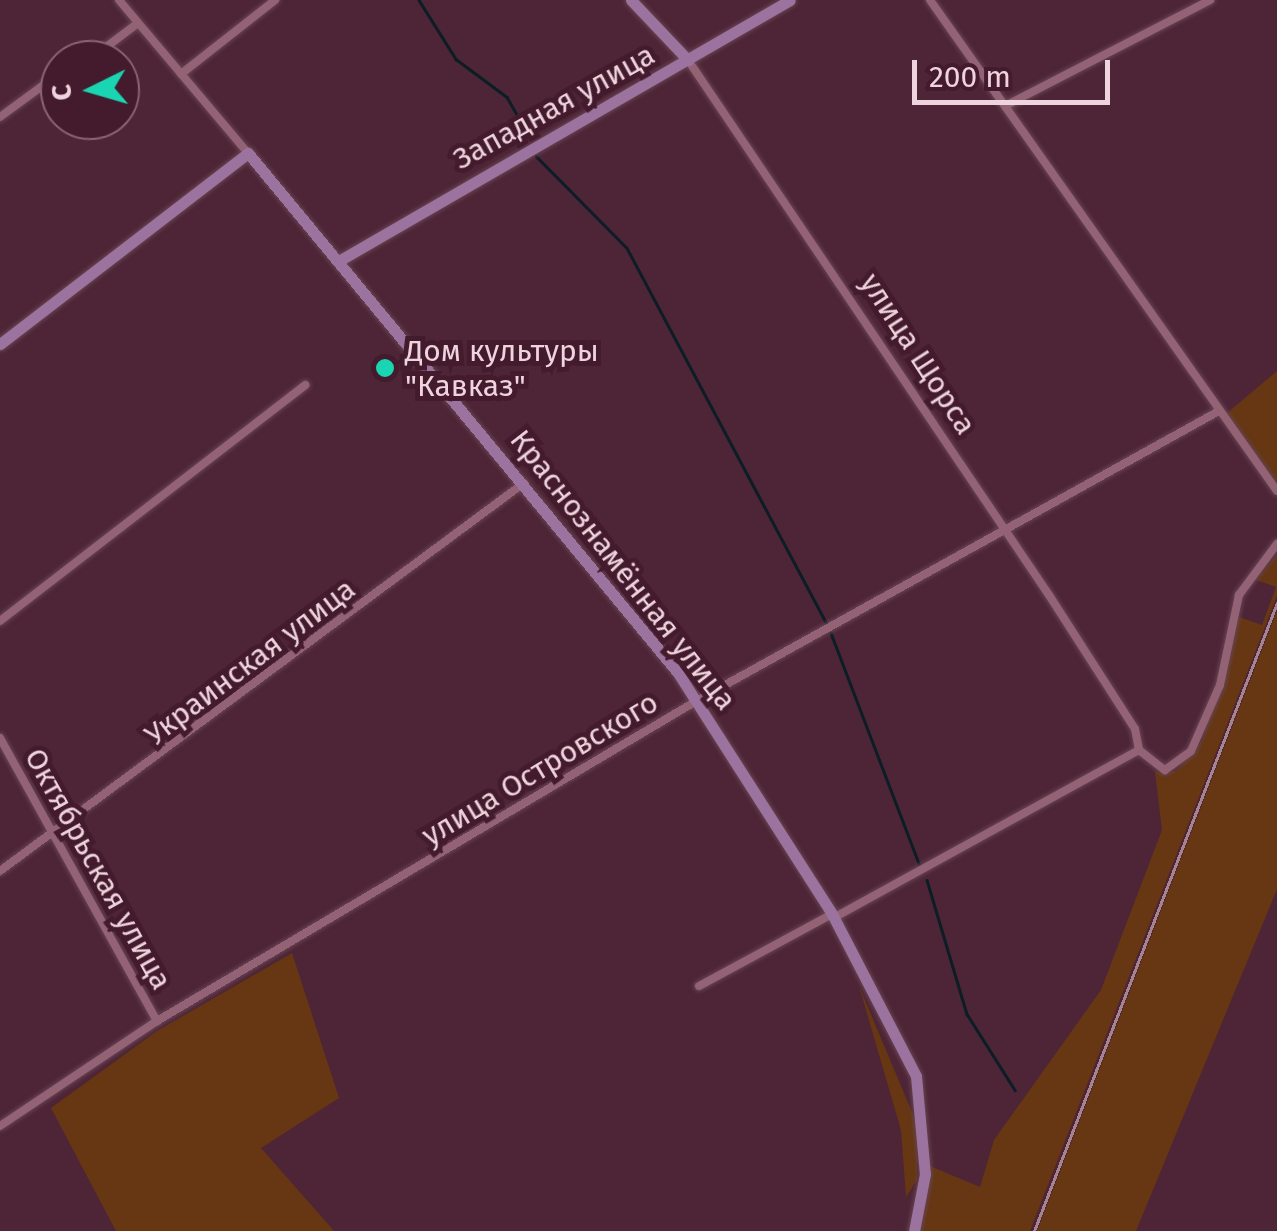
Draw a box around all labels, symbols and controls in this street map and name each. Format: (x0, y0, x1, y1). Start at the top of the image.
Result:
street label: Западная улица (447, 37, 661, 177)
north arrow (40, 40, 140, 140)
scale bar (917, 40, 1114, 102)
text: 200 m (929, 59, 1011, 95)
text: С (44, 83, 79, 102)
street label: улица Щорса (853, 267, 983, 441)
place label: Дом культуры "Кавказ" (405, 333, 599, 404)
marker: Дом культуры "Кавказ" (374, 357, 396, 379)
street label: Краснознамённая улица (502, 423, 744, 717)
street label: Украинская улица (138, 571, 362, 753)
street label: улица Островского (415, 684, 665, 854)
street label: Октябрьская улица (17, 742, 179, 996)

